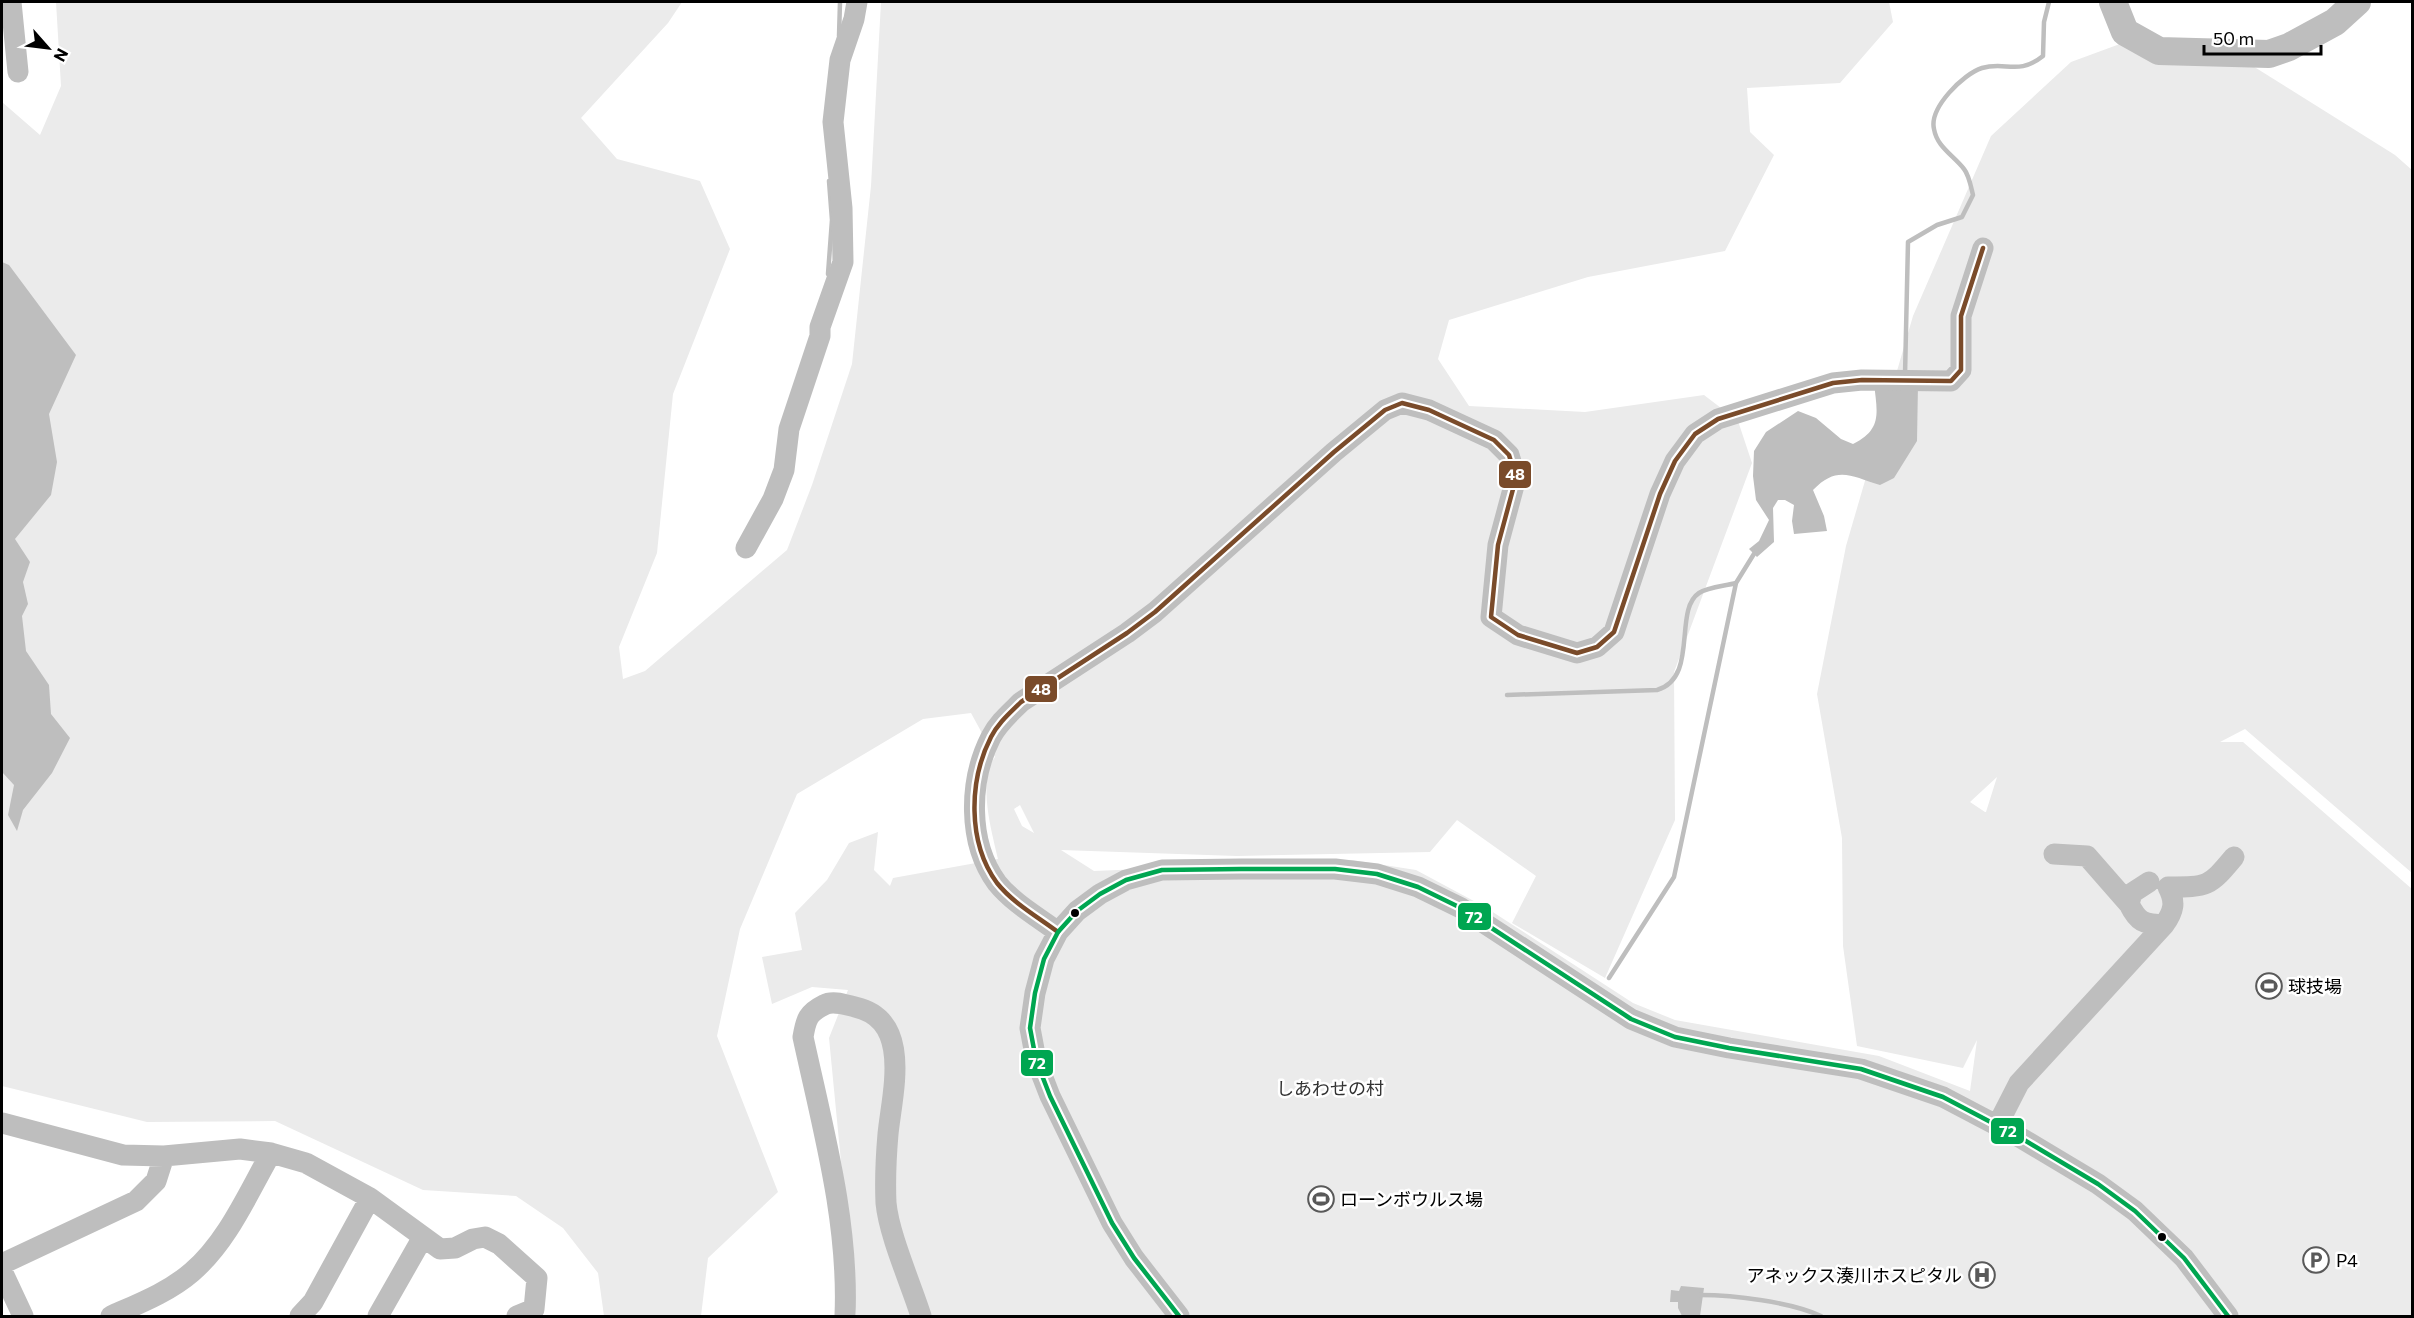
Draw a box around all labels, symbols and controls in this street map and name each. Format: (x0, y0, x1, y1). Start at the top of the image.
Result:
north arrow (18, 18, 78, 78)
scale bar (2204, 18, 2321, 56)
text: 50 m (2213, 27, 2254, 49)
text: N (50, 46, 73, 65)
line badge: 48 (1498, 460, 1532, 489)
text: 48 (1505, 464, 1525, 483)
line badge: 48 (1024, 675, 1058, 703)
text: 48 (1031, 679, 1051, 698)
line badge: 72 (1457, 902, 1492, 931)
unlabelled marker (1069, 907, 1081, 919)
text: 72 (1465, 907, 1483, 926)
sports icon: 球技場 (2254, 971, 2284, 1001)
place label: 球技場 (2288, 975, 2342, 997)
line badge: 72 (1020, 1049, 1054, 1077)
text: 72 (1028, 1053, 1046, 1072)
park label: しあわせの村 (1276, 1077, 1384, 1099)
line badge: 72 (1990, 1117, 2025, 1145)
text: 72 (1999, 1121, 2017, 1140)
sports icon: ローンボウルス場 (1306, 1184, 1336, 1214)
place label: ローンボウルス場 (1340, 1188, 1483, 1210)
unlabelled marker (2156, 1231, 2168, 1243)
parking icon: P4 (2301, 1245, 2331, 1275)
place label: P4 (2336, 1249, 2358, 1271)
hospital icon: アネックス湊川ホスピタル (1967, 1260, 1997, 1290)
place label: アネックス湊川ホスピタル (1747, 1264, 1962, 1286)

